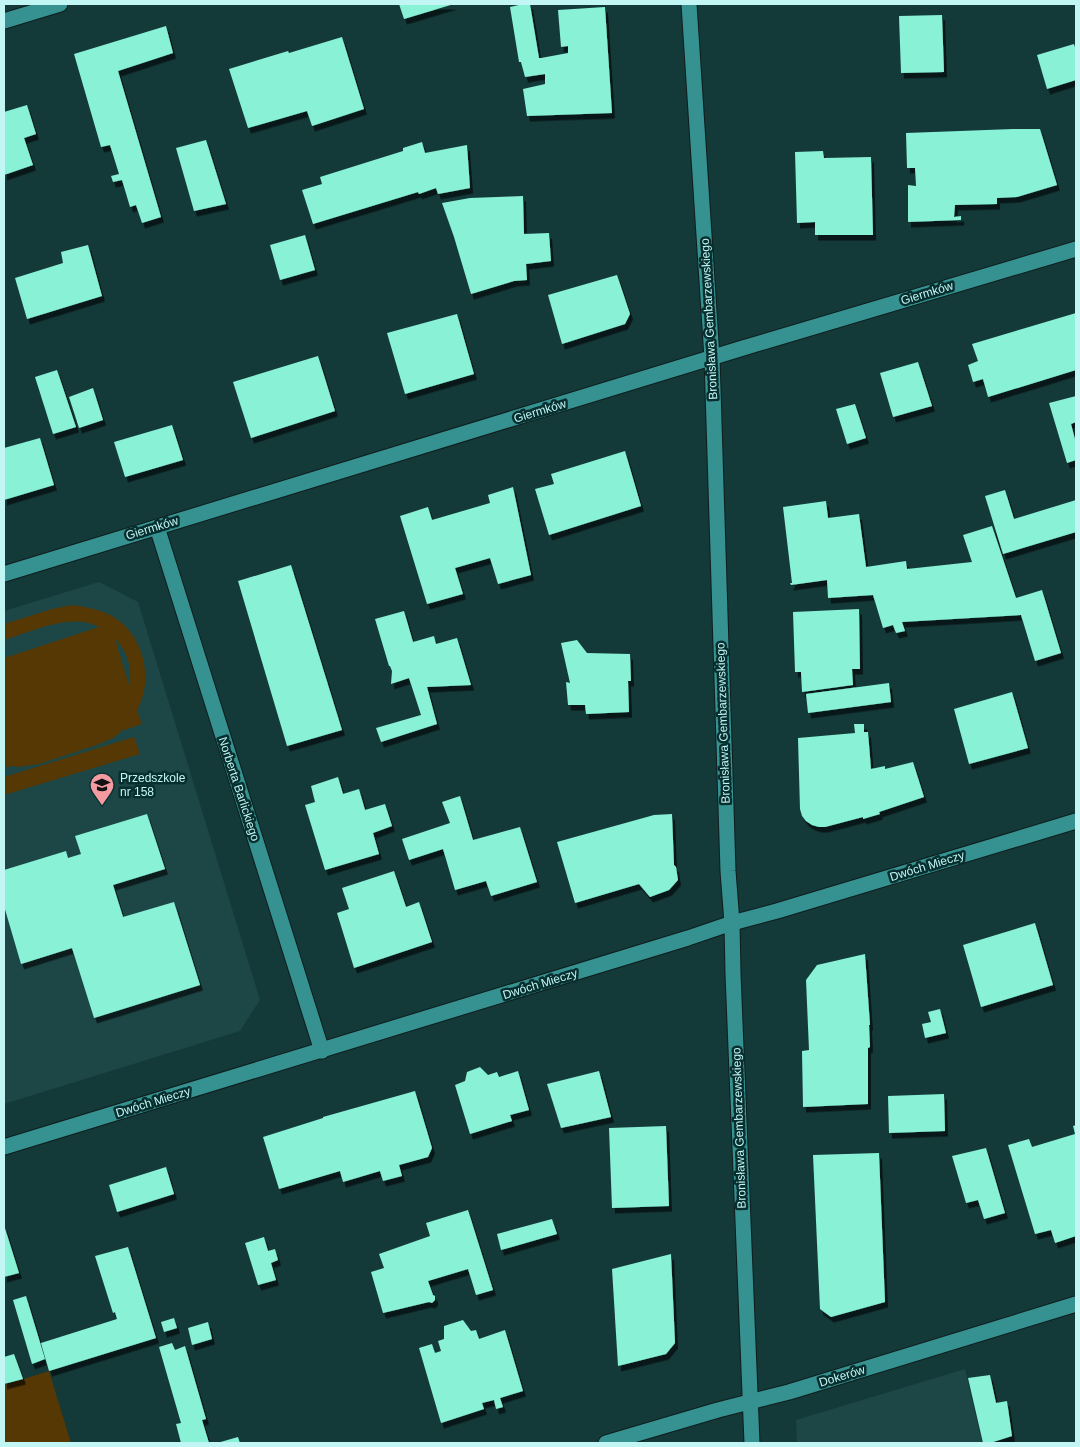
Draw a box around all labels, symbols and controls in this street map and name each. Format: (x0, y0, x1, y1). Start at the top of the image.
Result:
street label: Bronisława Gembarzewskiego (698, 238, 720, 400)
street label: Giermków (899, 278, 955, 308)
street label: Giermków (512, 396, 568, 426)
street label: Giermków (124, 513, 180, 543)
street label: Bronisława Gembarzewskiego (713, 642, 733, 804)
street label: Norberta Barlickiego (216, 735, 263, 843)
place label: Przedszkole nr 158 (120, 771, 186, 799)
school or university icon: Przedszkole nr 158 (89, 772, 115, 806)
street label: Dwóch Mieczy (888, 848, 966, 884)
street label: Dwóch Mieczy (501, 966, 579, 1002)
street label: Bronisława Gembarzewskiego (729, 1047, 749, 1209)
street label: Dwóch Mieczy (114, 1084, 192, 1120)
street label: Dokerów (817, 1362, 867, 1390)

